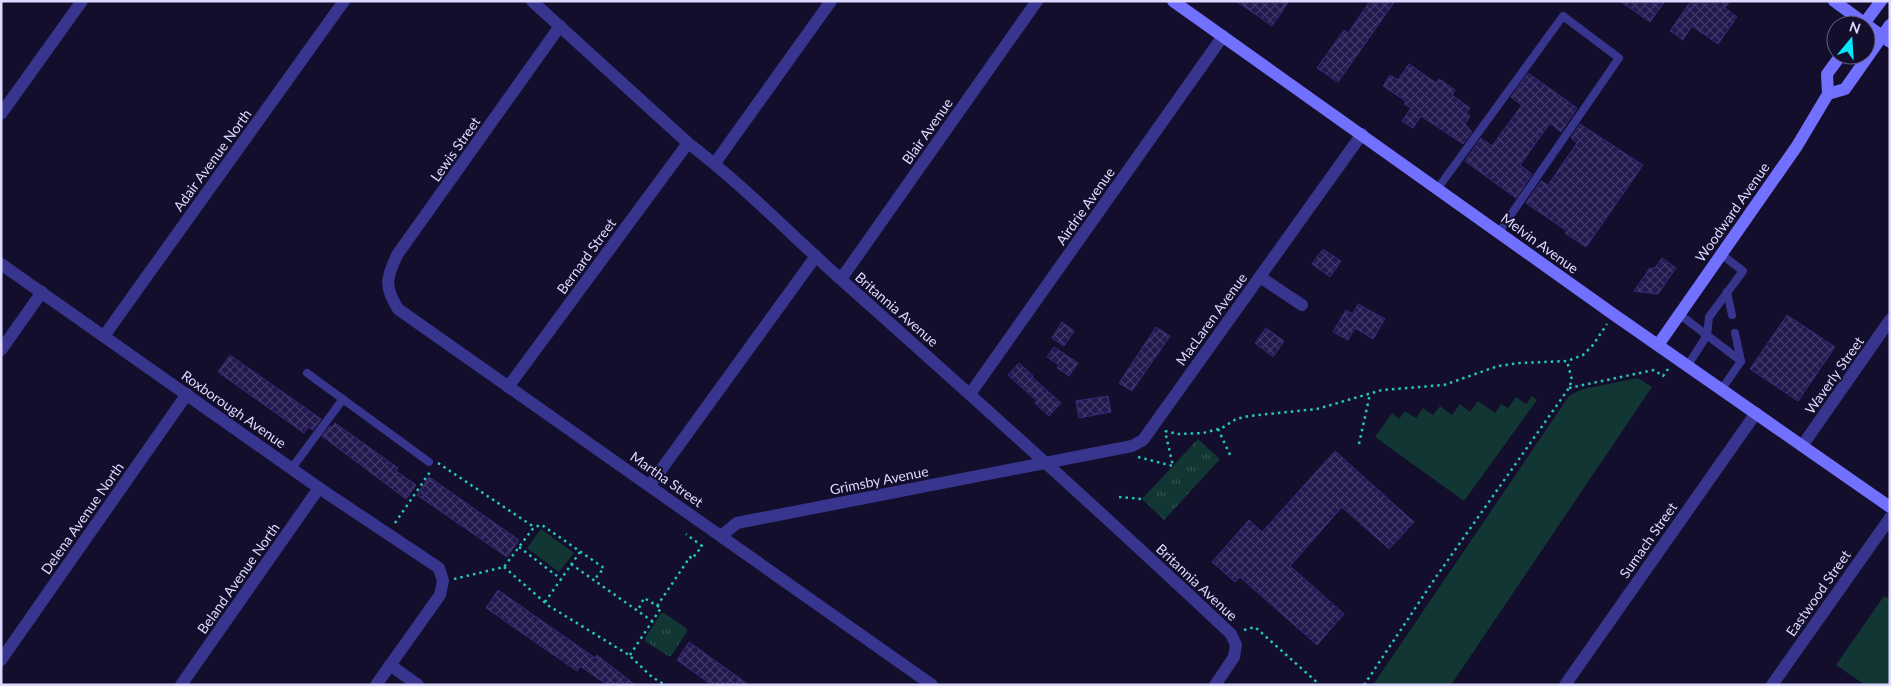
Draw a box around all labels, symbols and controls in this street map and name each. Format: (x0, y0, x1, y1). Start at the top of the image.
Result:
north arrow (1826, 15, 1876, 65)
text: N (1847, 17, 1863, 37)
street label: Blair Avenue (898, 95, 956, 167)
street label: Adair Avenue North (169, 106, 255, 214)
street label: Lewis Street (427, 113, 483, 185)
street label: Woodward Avenue (1691, 159, 1773, 265)
street label: Airdrie Avenue (1052, 164, 1118, 248)
street label: Melvin Avenue (1498, 209, 1582, 277)
street label: Bernard Street (553, 215, 619, 297)
street label: Britannia Avenue (852, 268, 942, 350)
street label: MacLaren Avenue (1172, 270, 1250, 368)
street label: Waverly Street (1801, 333, 1867, 417)
street label: Roxborough Avenue (178, 367, 290, 451)
street label: Martha Street (627, 448, 707, 510)
street label: Delena Avenue North (37, 459, 127, 577)
street label: Grimsby Avenue (828, 462, 930, 498)
street label: Sumach Street (1616, 499, 1680, 581)
street label: Beland Avenue North (193, 519, 283, 637)
street label: Britannia Avenue (1153, 540, 1241, 624)
street label: Eastwood Street (1782, 547, 1854, 639)

